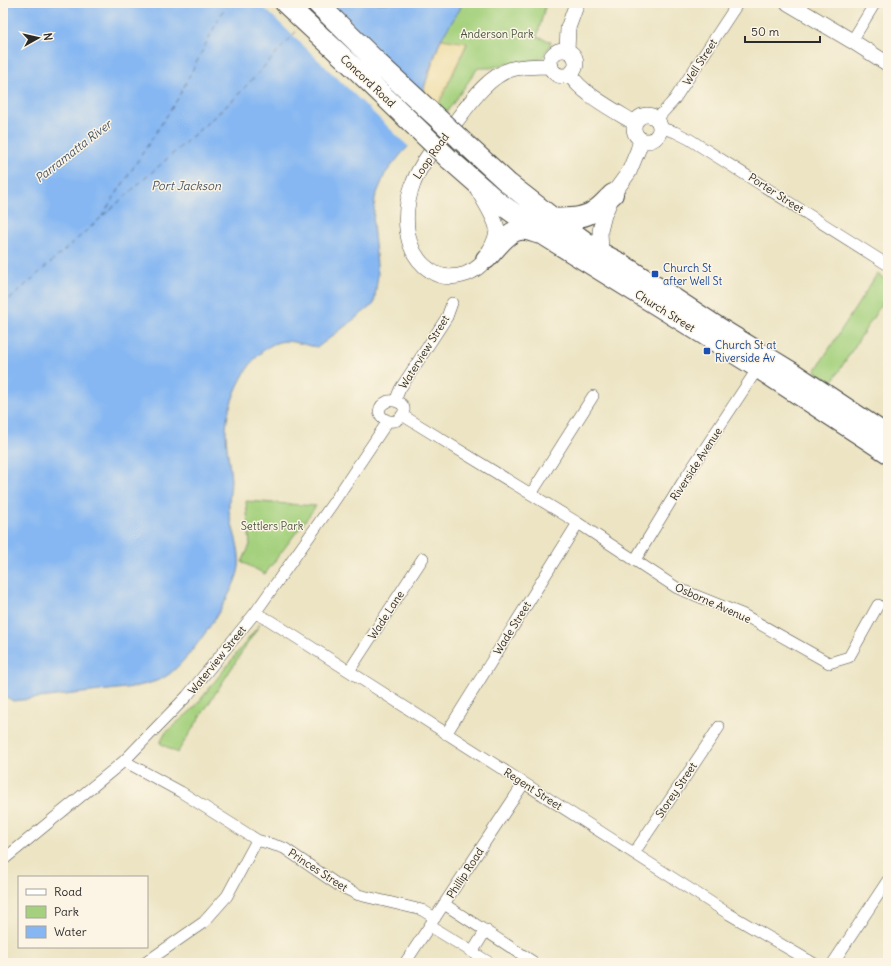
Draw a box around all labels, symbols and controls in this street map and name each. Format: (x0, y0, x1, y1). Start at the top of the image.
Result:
north arrow (18, 18, 58, 58)
scale bar (745, 18, 820, 44)
text: 50 m (751, 24, 780, 39)
park label: Anderson Park (460, 27, 534, 41)
text: N (40, 32, 55, 41)
street label: Well Street (680, 36, 720, 88)
street label: Concord Road (337, 52, 399, 111)
water label: Parramatta River (32, 115, 116, 186)
street label: Loop Road (410, 130, 452, 182)
street label: Porter Street (746, 170, 806, 216)
water label: Port Jackson (151, 178, 222, 193)
place label: Church St after Well St (663, 261, 722, 288)
marker: Church St after Well St (650, 269, 660, 279)
street label: Church Street (632, 287, 698, 335)
street label: Waterview Street (396, 312, 452, 391)
place label: Church St at Riverside Av (715, 338, 776, 365)
marker: Church St at Riverside Av (702, 346, 712, 356)
street label: Riverside Avenue (667, 425, 725, 503)
park label: Settlers Park (241, 519, 304, 533)
street label: Osborne Avenue (673, 580, 753, 626)
street label: Wade Lane (365, 588, 407, 642)
street label: Wade Street (490, 599, 534, 657)
street label: Waterview Street (185, 623, 249, 697)
street label: Storey Street (652, 759, 700, 821)
street label: Regent Street (501, 765, 565, 813)
street label: Phillip Road (443, 845, 487, 901)
street label: Princes Street (286, 846, 351, 895)
legend (18, 876, 148, 948)
text: Road (54, 884, 82, 899)
text: Park (54, 904, 79, 919)
text: Water (54, 924, 87, 939)

